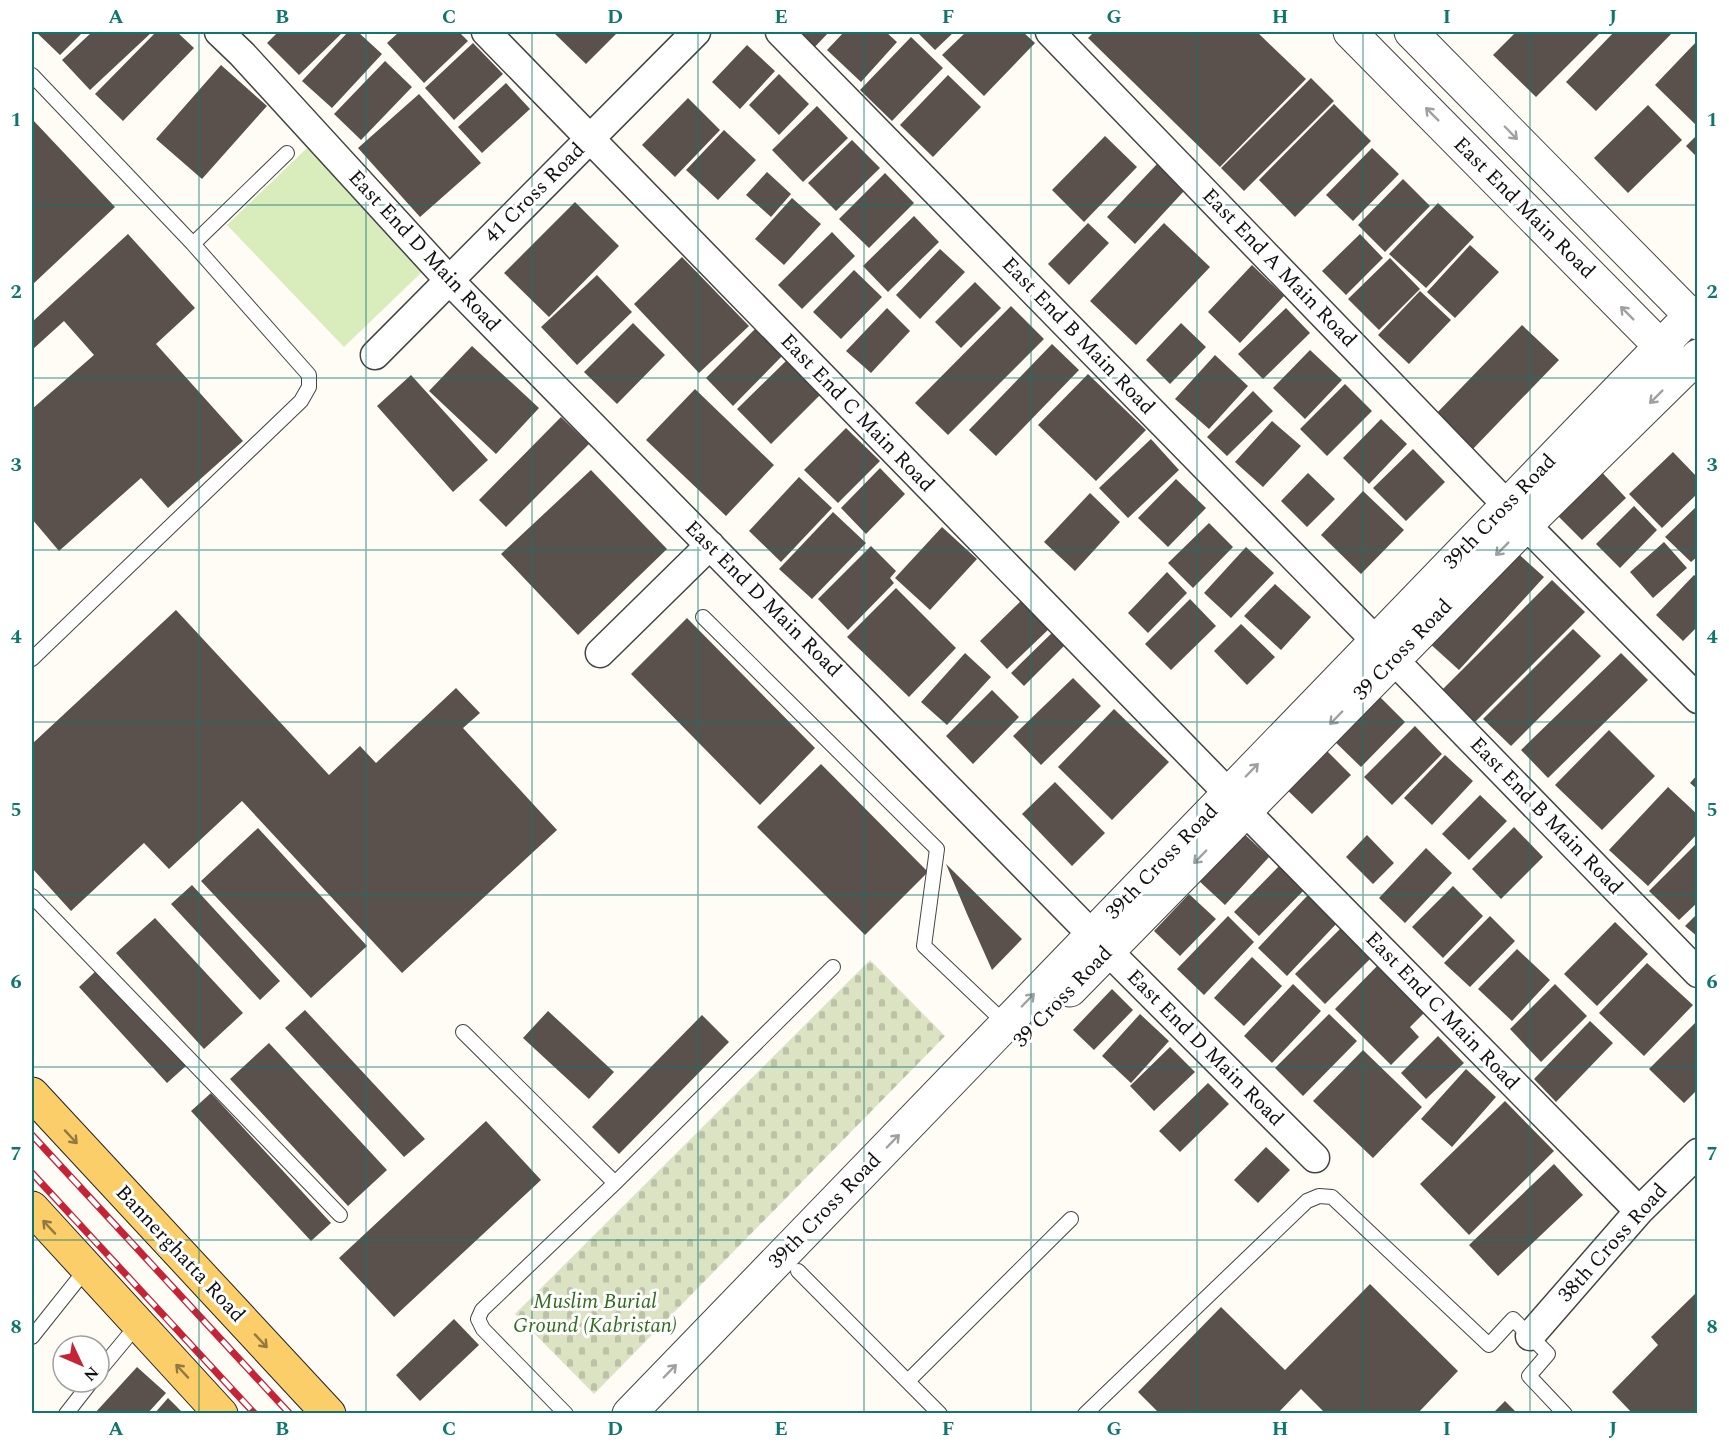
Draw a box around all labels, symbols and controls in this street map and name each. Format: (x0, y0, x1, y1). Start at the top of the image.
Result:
text: A (108, 2, 124, 32)
text: B (275, 2, 289, 32)
text: C (442, 2, 456, 32)
text: D (607, 2, 623, 32)
text: E (774, 2, 788, 32)
text: F (942, 2, 954, 32)
text: G (1106, 2, 1122, 32)
text: H (1272, 2, 1288, 32)
text: I (1443, 2, 1451, 32)
text: J (1609, 2, 1617, 32)
text: 1 (10, 105, 22, 135)
text: 1 (1706, 105, 1718, 135)
one-way arrow (1424, 107, 1439, 122)
one-way arrow (1504, 126, 1518, 141)
street label: East End Main Road (1445, 129, 1603, 287)
street label: 41 Cross Road (477, 135, 593, 251)
street label: East End D Main Road (340, 163, 508, 339)
street label: East End A Main Road (1194, 181, 1364, 355)
street label: East End B Main Road (994, 250, 1162, 422)
text: 2 (10, 277, 22, 307)
text: 2 (1706, 277, 1718, 307)
one-way arrow (1620, 305, 1635, 320)
street label: East End C Main Road (772, 326, 942, 500)
one-way arrow (1648, 389, 1663, 404)
street label: 39th Cross Road (1436, 446, 1564, 578)
text: 3 (10, 450, 22, 480)
text: 3 (1706, 450, 1718, 480)
street label: East End D Main Road (677, 513, 849, 685)
one-way arrow (1495, 541, 1510, 556)
street label: 39 Cross Road (1346, 592, 1460, 708)
text: 4 (10, 622, 22, 652)
text: 4 (1706, 622, 1718, 652)
one-way arrow (1329, 710, 1344, 725)
street label: East End B Main Road (1462, 730, 1630, 902)
one-way arrow (1244, 762, 1259, 777)
text: 5 (10, 795, 22, 825)
text: 5 (1706, 795, 1718, 825)
street label: 39th Cross Road (1098, 796, 1226, 928)
one-way arrow (1193, 850, 1207, 865)
street label: East End C Main Road (1357, 924, 1527, 1098)
street label: 39 Cross Road (1006, 939, 1120, 1055)
street label: East End D Main Road (1119, 962, 1291, 1134)
text: 6 (10, 967, 22, 997)
text: 6 (1706, 967, 1718, 997)
one-way arrow (1021, 993, 1036, 1008)
one-way arrow (64, 1129, 79, 1144)
one-way arrow (886, 1133, 900, 1148)
text: 7 (10, 1139, 22, 1169)
text: 7 (1706, 1139, 1718, 1169)
street label: 39th Cross Road (761, 1145, 889, 1277)
street label: 38th Cross Road (1550, 1176, 1676, 1310)
street label: Bannerghatta Road (107, 1178, 253, 1330)
one-way arrow (42, 1220, 56, 1235)
park label: Muslim Burial Ground (Kabristan) (513, 1286, 677, 1342)
text: 8 (10, 1312, 22, 1342)
text: 8 (1706, 1312, 1718, 1342)
one-way arrow (254, 1333, 268, 1348)
north arrow (51, 1334, 111, 1394)
text: N (78, 1361, 104, 1387)
one-way arrow (174, 1363, 189, 1378)
one-way arrow (663, 1364, 677, 1379)
text: A (108, 1414, 124, 1444)
text: B (275, 1414, 289, 1444)
text: C (442, 1414, 456, 1444)
text: D (607, 1414, 623, 1444)
text: E (774, 1414, 788, 1444)
text: F (942, 1414, 954, 1444)
text: G (1106, 1414, 1122, 1444)
text: H (1272, 1414, 1288, 1444)
text: I (1443, 1414, 1451, 1444)
text: J (1609, 1414, 1617, 1444)

